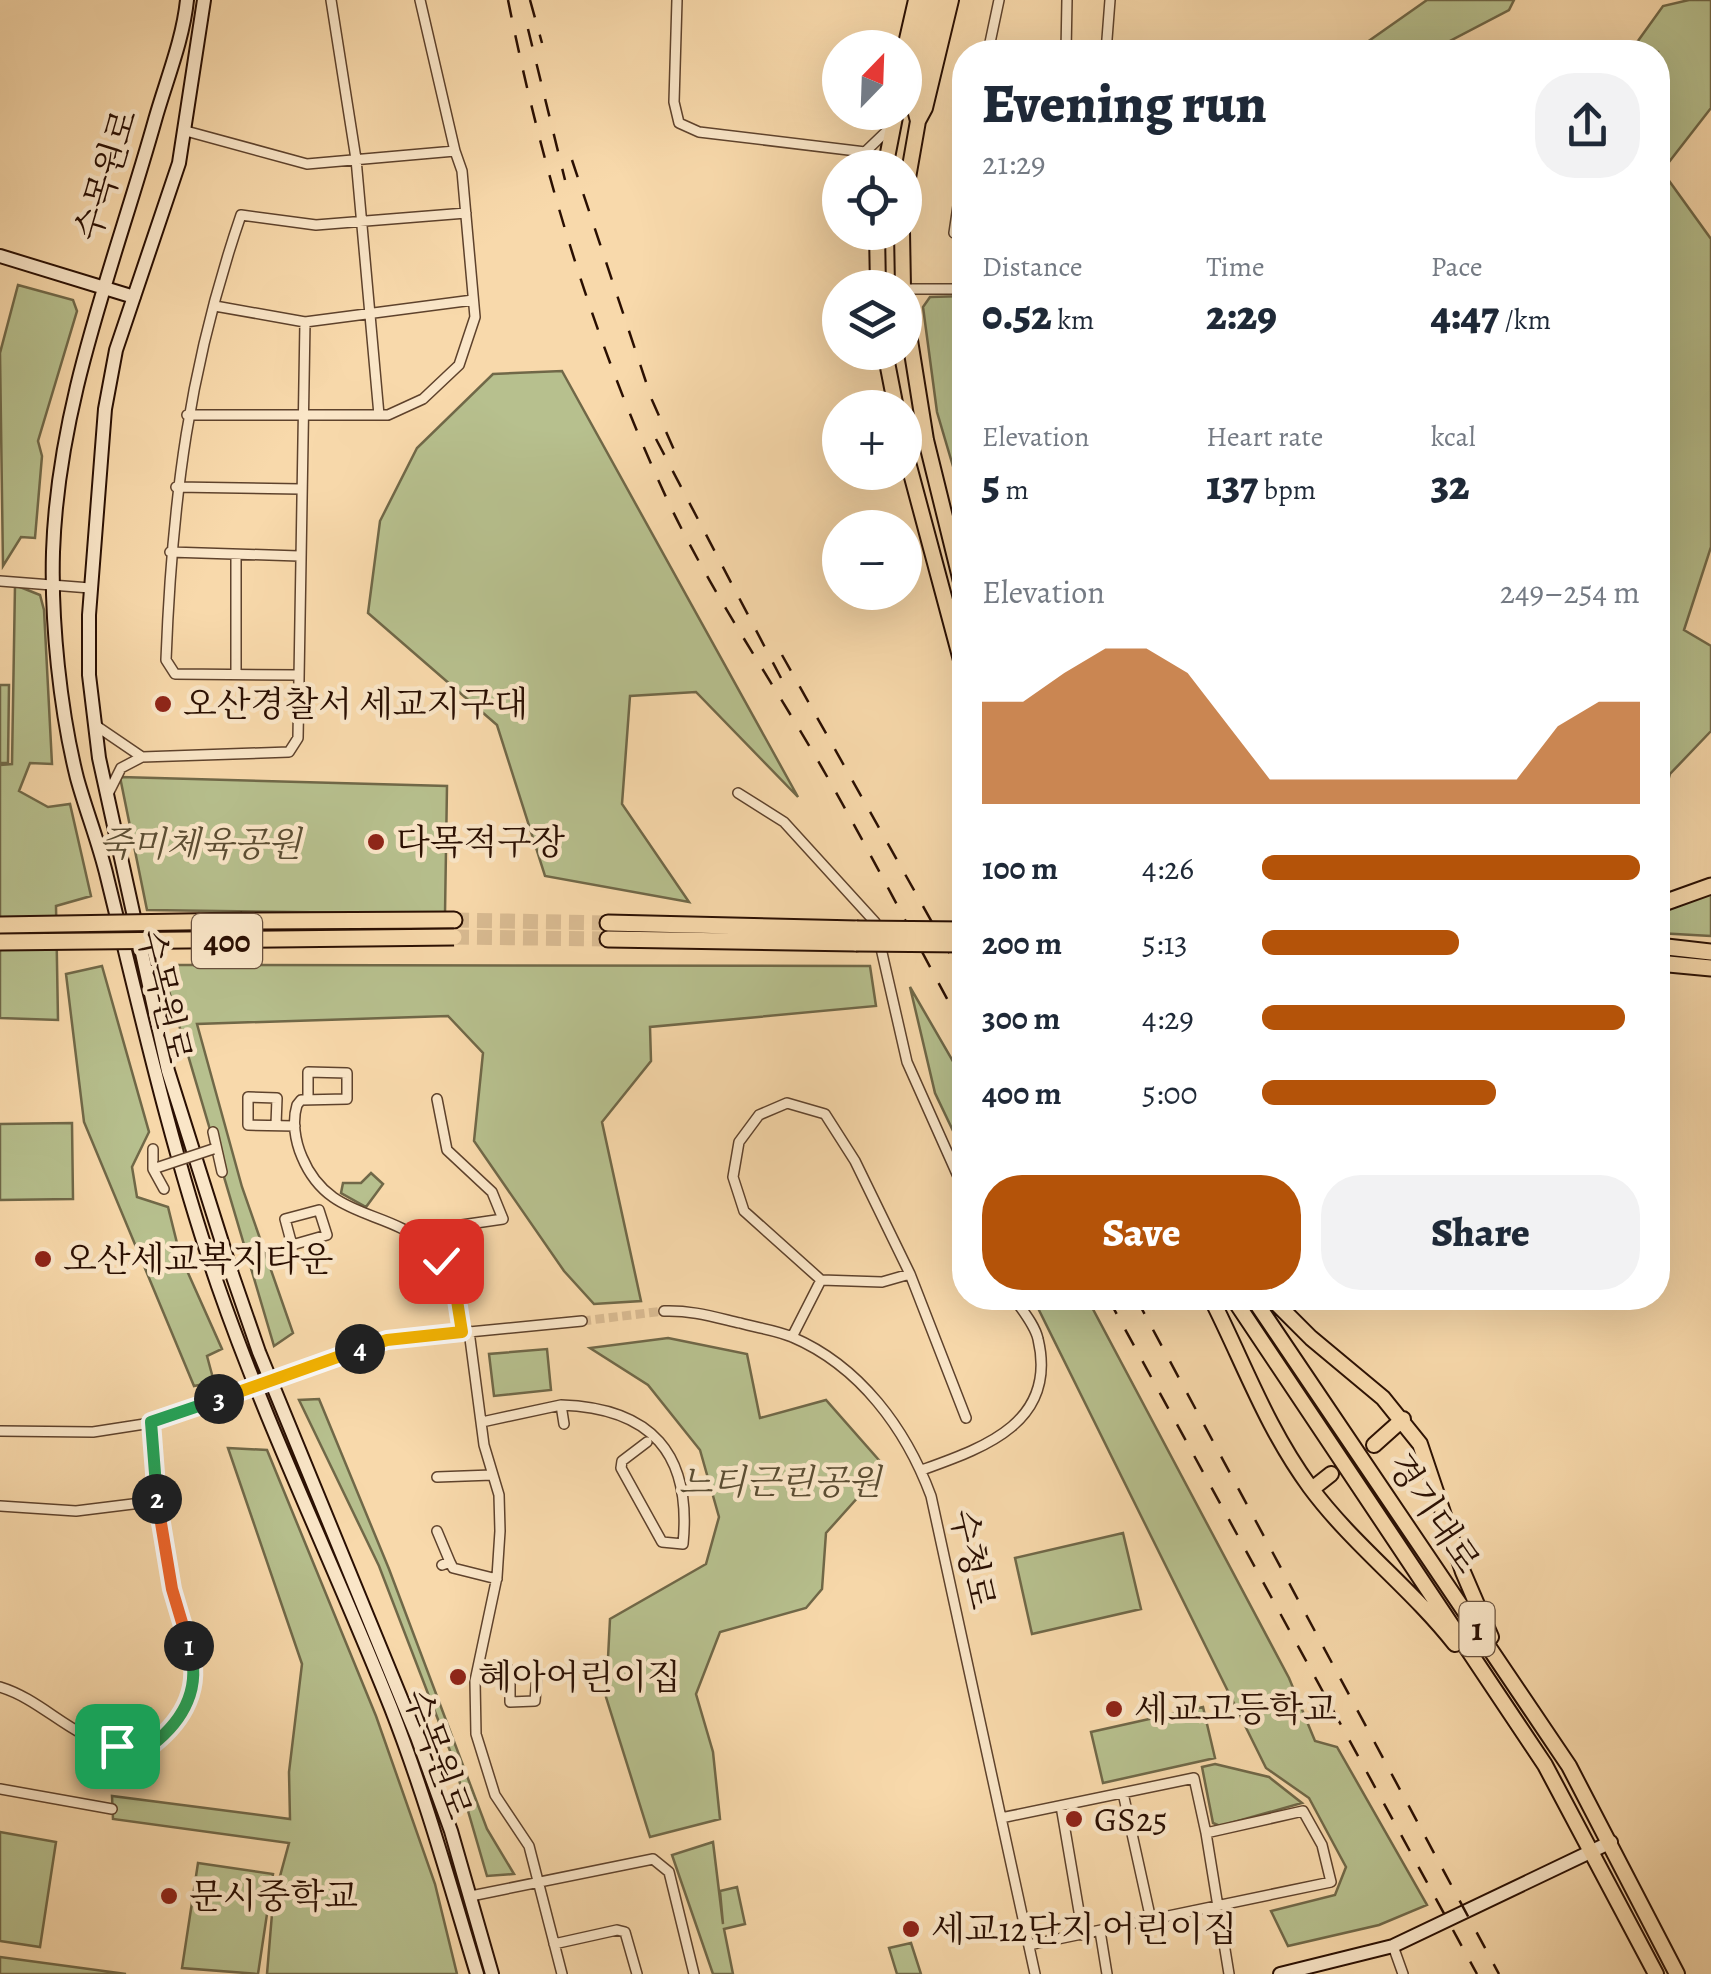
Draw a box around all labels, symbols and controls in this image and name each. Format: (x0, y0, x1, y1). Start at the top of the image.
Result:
north arrow (822, 30, 922, 130)
map controls (822, 30, 922, 610)
text: Evening run (982, 66, 1267, 141)
button: share (1535, 73, 1640, 178)
street label: 수목원로 (63, 103, 149, 247)
text: 21:29 (982, 141, 1046, 185)
button: locate (822, 150, 922, 250)
text: Distance (982, 248, 1082, 286)
text: Time (1206, 248, 1265, 286)
text: Pace (1431, 248, 1483, 286)
button: layers (822, 270, 922, 370)
text: 0.52 (982, 286, 1052, 343)
text: 2:29 (1206, 286, 1277, 343)
text: 4:47 (1431, 286, 1499, 343)
text: km (1052, 301, 1094, 339)
text: /km (1499, 301, 1551, 339)
button: + (822, 390, 922, 490)
text: Elevation (982, 418, 1089, 456)
text: Heart rate (1206, 418, 1323, 456)
text: kcal (1431, 418, 1476, 456)
text: 5 (982, 456, 1000, 513)
text: 137 (1206, 456, 1258, 513)
text: 32 (1431, 456, 1470, 513)
text: m (1000, 471, 1029, 509)
text: bpm (1258, 471, 1316, 509)
button: − (822, 510, 922, 610)
text: Elevation (982, 570, 1105, 614)
text: 249–254 m (1500, 570, 1640, 614)
place label: 오산경찰서 세교지구대 (183, 680, 528, 728)
marker: 오산경찰서 세교지구대 (152, 693, 174, 715)
place label: 다목적구장 (396, 818, 565, 866)
park label: 죽미체육공원 (99, 820, 304, 868)
marker: 다목적구장 (365, 831, 387, 853)
text: 100 m (982, 846, 1058, 890)
text: 4:26 (1142, 846, 1194, 890)
road number: 400 (192, 914, 262, 968)
text: 200 m (982, 921, 1062, 965)
text: 5:13 (1142, 921, 1188, 965)
street label: 수목원로 (126, 925, 204, 1067)
text: 300 m (982, 996, 1060, 1040)
text: 4:29 (1142, 996, 1194, 1040)
text: 400 m (982, 1071, 1062, 1115)
text: 5:00 (1142, 1071, 1198, 1115)
button: Save (982, 1175, 1301, 1290)
button: Share (1321, 1175, 1640, 1290)
pin (399, 1219, 484, 1304)
icon: check (414, 1234, 469, 1289)
place label: 오산세교복지타운 (63, 1235, 334, 1283)
marker: 오산세교복지타운 (32, 1248, 54, 1270)
pin: 4 (335, 1324, 385, 1374)
text: 4 (353, 1330, 367, 1368)
pin: 3 (194, 1374, 244, 1424)
text: 3 (213, 1380, 225, 1418)
street label: 경기대로 (1376, 1444, 1492, 1582)
park label: 느티근린공원 (679, 1458, 884, 1506)
pin: 2 (132, 1474, 182, 1524)
text: 2 (150, 1480, 164, 1518)
street label: 수청로 (939, 1504, 1007, 1614)
road number: 1 (1460, 1602, 1494, 1656)
pin: 1 (164, 1621, 214, 1671)
text: 1 (184, 1627, 194, 1665)
place label: 혜아어린이집 (478, 1653, 681, 1701)
marker: 혜아어린이집 (447, 1666, 469, 1688)
street label: 수목원로 (392, 1682, 484, 1826)
place label: 세교고등학교 (1134, 1685, 1337, 1733)
marker: 세교고등학교 (1103, 1698, 1125, 1720)
pin (75, 1704, 160, 1789)
icon: arrive (90, 1719, 145, 1774)
place label: GS25 (1094, 1795, 1168, 1843)
marker: GS25 (1063, 1808, 1085, 1830)
place label: 문시중학교 (189, 1872, 358, 1920)
marker: 문시중학교 (158, 1885, 180, 1907)
place label: 세교12단지 어린이집 (931, 1905, 1237, 1953)
marker: 세교12단지 어린이집 (900, 1918, 922, 1940)

